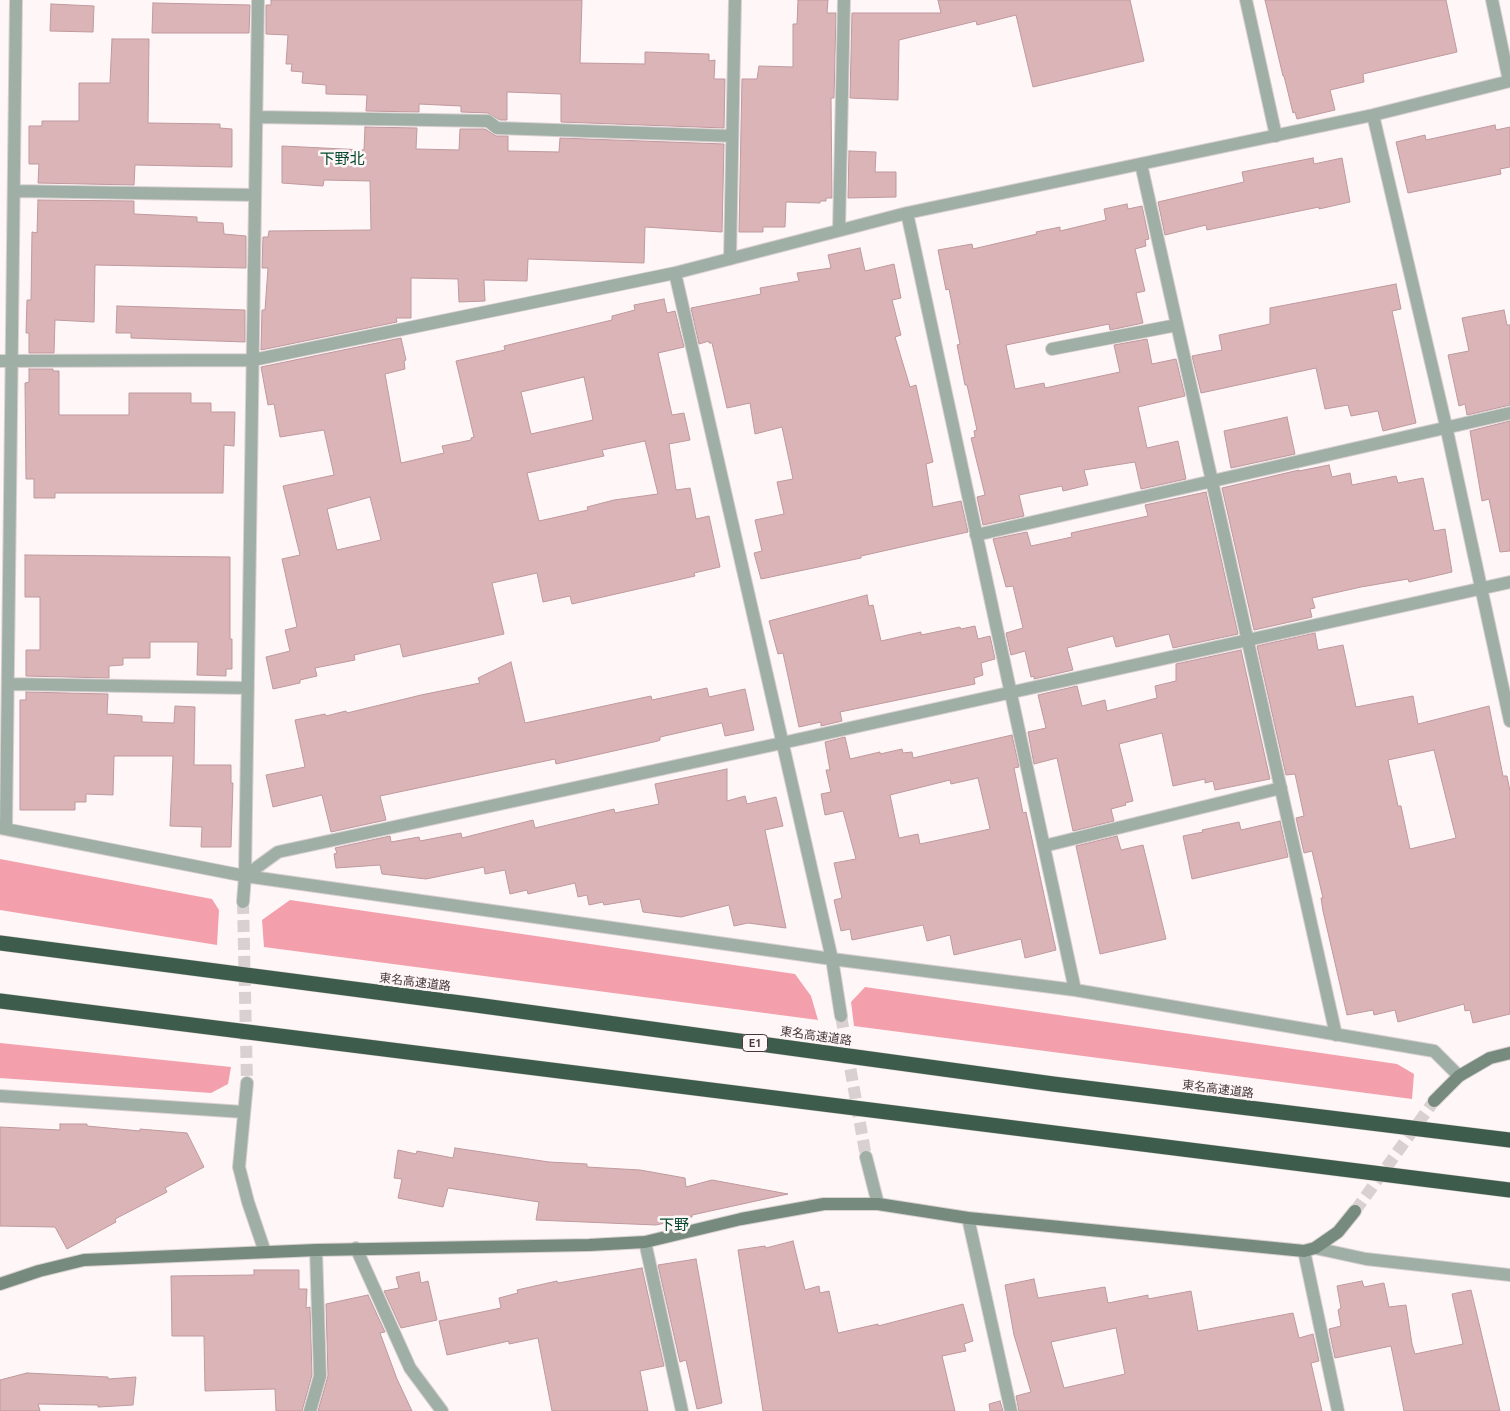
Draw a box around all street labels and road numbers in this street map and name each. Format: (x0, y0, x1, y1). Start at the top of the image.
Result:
street label: 東名高速道路 (378, 970, 452, 994)
street label: 東名高速道路 (779, 1024, 853, 1048)
road number: E1 (742, 1034, 768, 1052)
street label: 東名高速道路 (1181, 1077, 1255, 1101)

